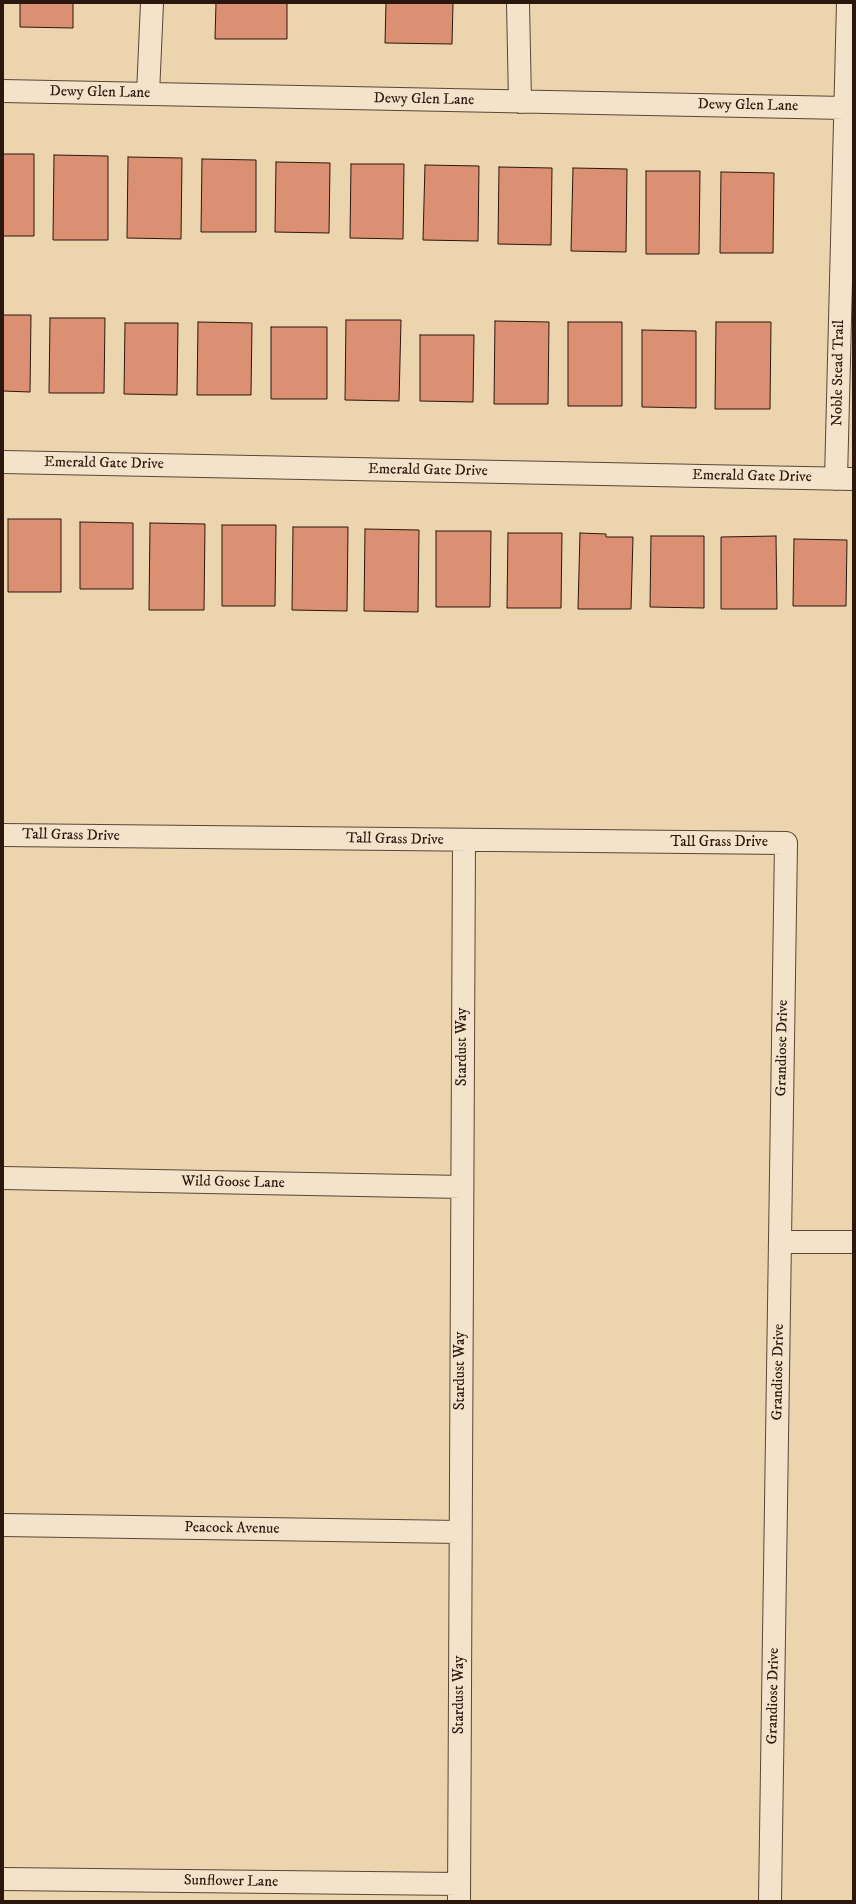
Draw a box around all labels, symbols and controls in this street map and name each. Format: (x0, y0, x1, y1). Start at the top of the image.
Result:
street label: Dewy Glen Lane (50, 83, 150, 103)
street label: Dewy Glen Lane (374, 90, 474, 110)
street label: Dewy Glen Lane (698, 96, 798, 116)
street label: Noble Stead Trail (829, 320, 849, 426)
street label: Emerald Gate Drive (44, 454, 164, 474)
street label: Emerald Gate Drive (368, 461, 488, 481)
street label: Emerald Gate Drive (692, 467, 812, 487)
street label: Tall Grass Drive (22, 826, 120, 846)
street label: Tall Grass Drive (346, 830, 444, 850)
street label: Tall Grass Drive (670, 834, 768, 852)
street label: Grandiose Drive (773, 999, 793, 1097)
street label: Stardust Way (454, 1008, 472, 1086)
street label: Wild Goose Lane (181, 1173, 285, 1193)
street label: Grandiose Drive (769, 1323, 789, 1421)
street label: Stardust Way (452, 1332, 470, 1410)
street label: Peacock Avenue (184, 1519, 280, 1539)
street label: Grandiose Drive (764, 1647, 784, 1745)
street label: Stardust Way (451, 1656, 469, 1734)
street label: Sunflower Lane (184, 1872, 278, 1892)

